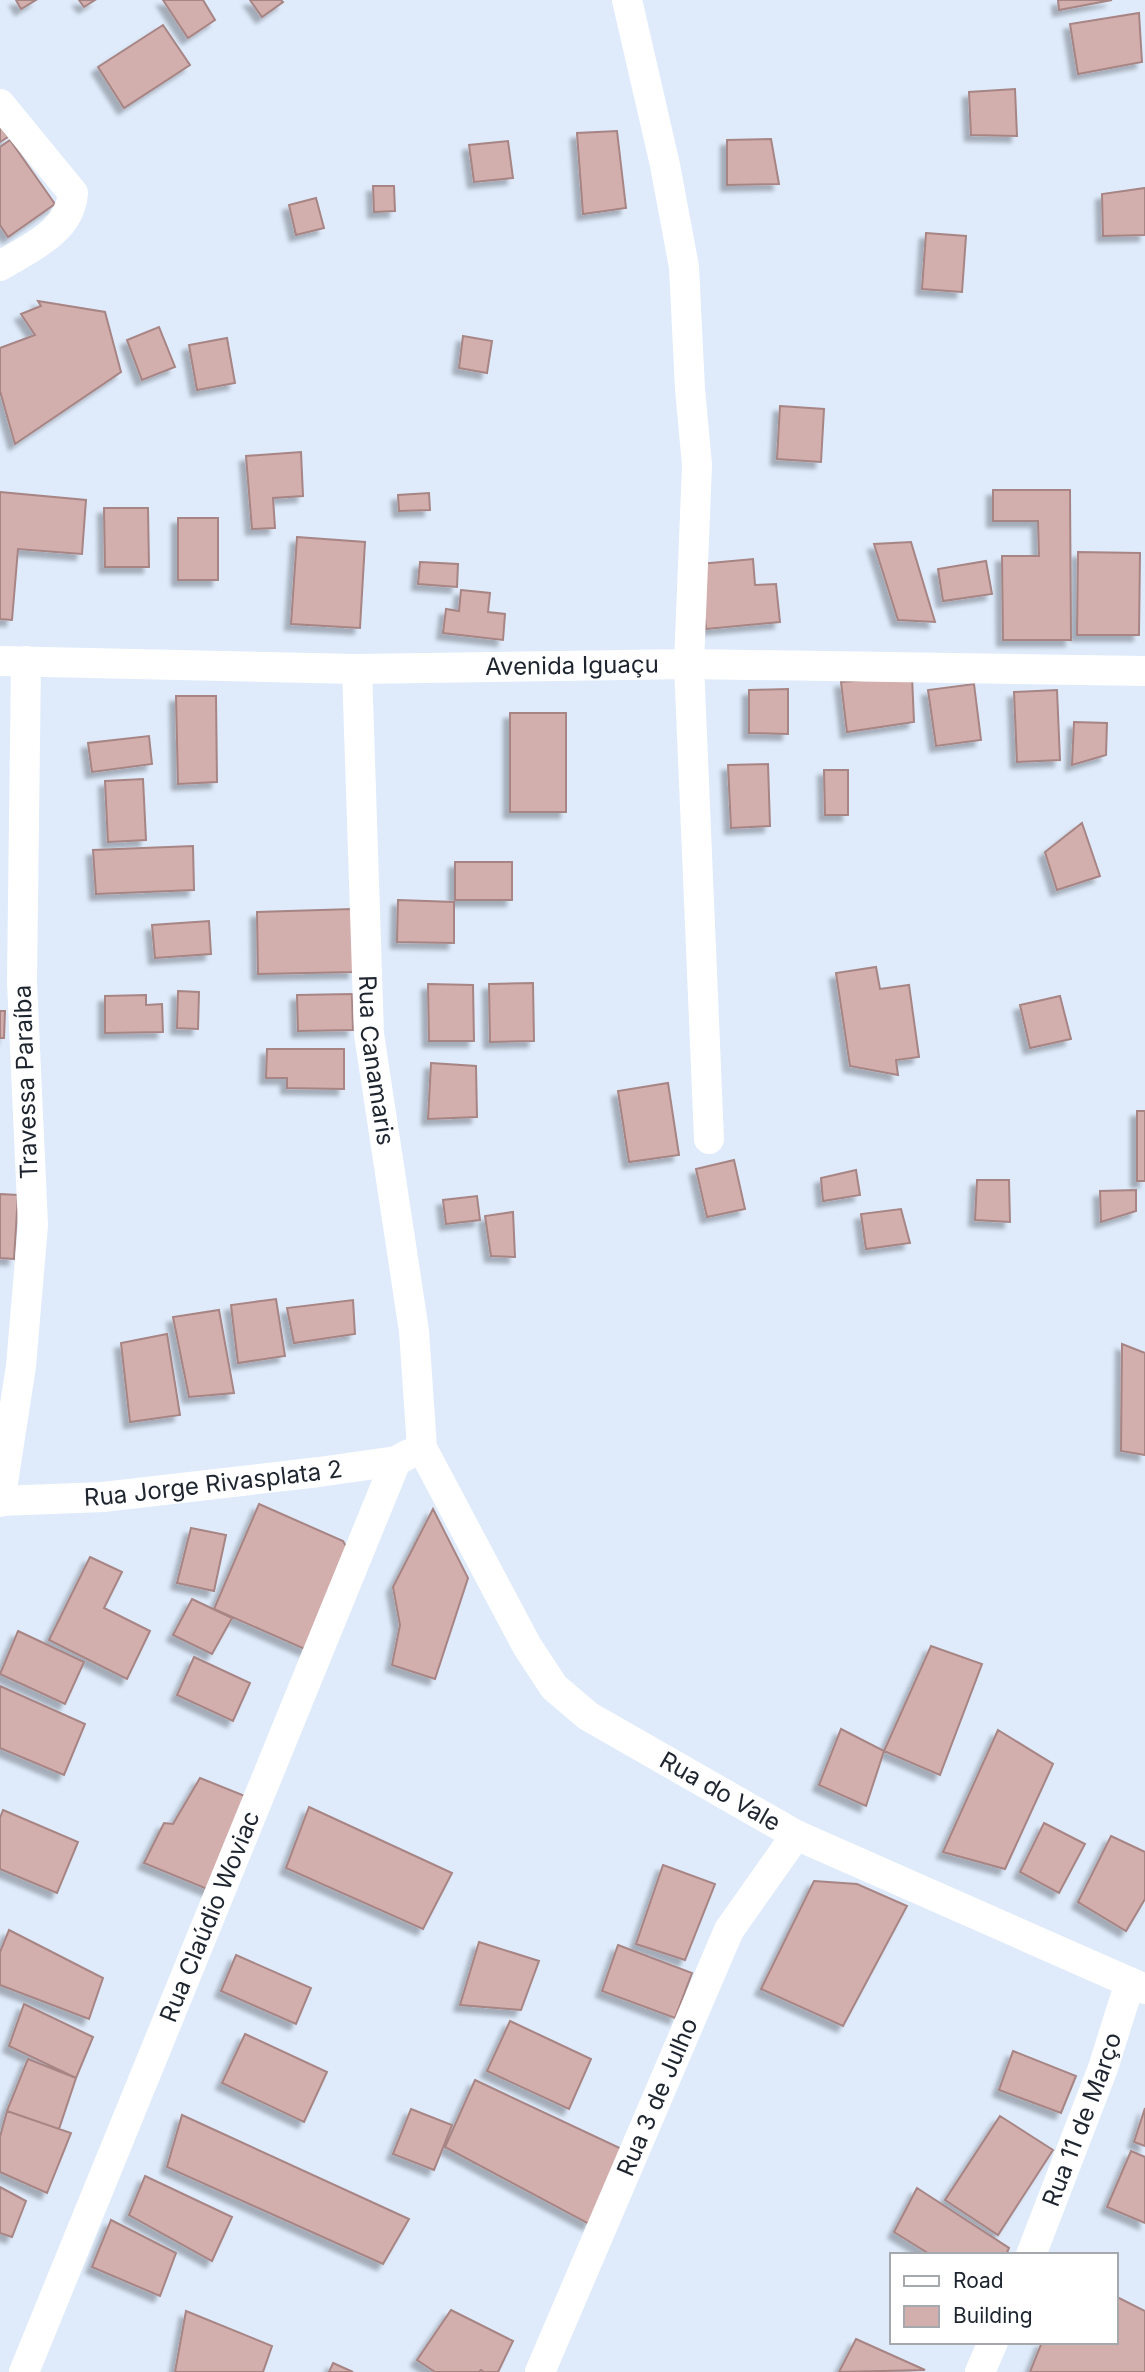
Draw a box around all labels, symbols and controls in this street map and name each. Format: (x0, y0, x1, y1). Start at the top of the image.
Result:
street label: Avenida Iguaçu (485, 649, 659, 681)
street label: Rua Canamaris (353, 975, 401, 1147)
street label: Travessa Paraíba (8, 984, 43, 1180)
street label: Rua Jorge Rivasplata 2 (83, 1454, 344, 1512)
street label: Rua do Vale (655, 1745, 786, 1837)
street label: Rua Claúdio Woviac (153, 1806, 266, 2026)
street label: Rua 3 de Julho (610, 2013, 704, 2180)
street label: Rua 11 de Março (1036, 2029, 1127, 2210)
legend (890, 2253, 1117, 2344)
text: Road (953, 2268, 1004, 2293)
text: Building (953, 2303, 1033, 2328)

